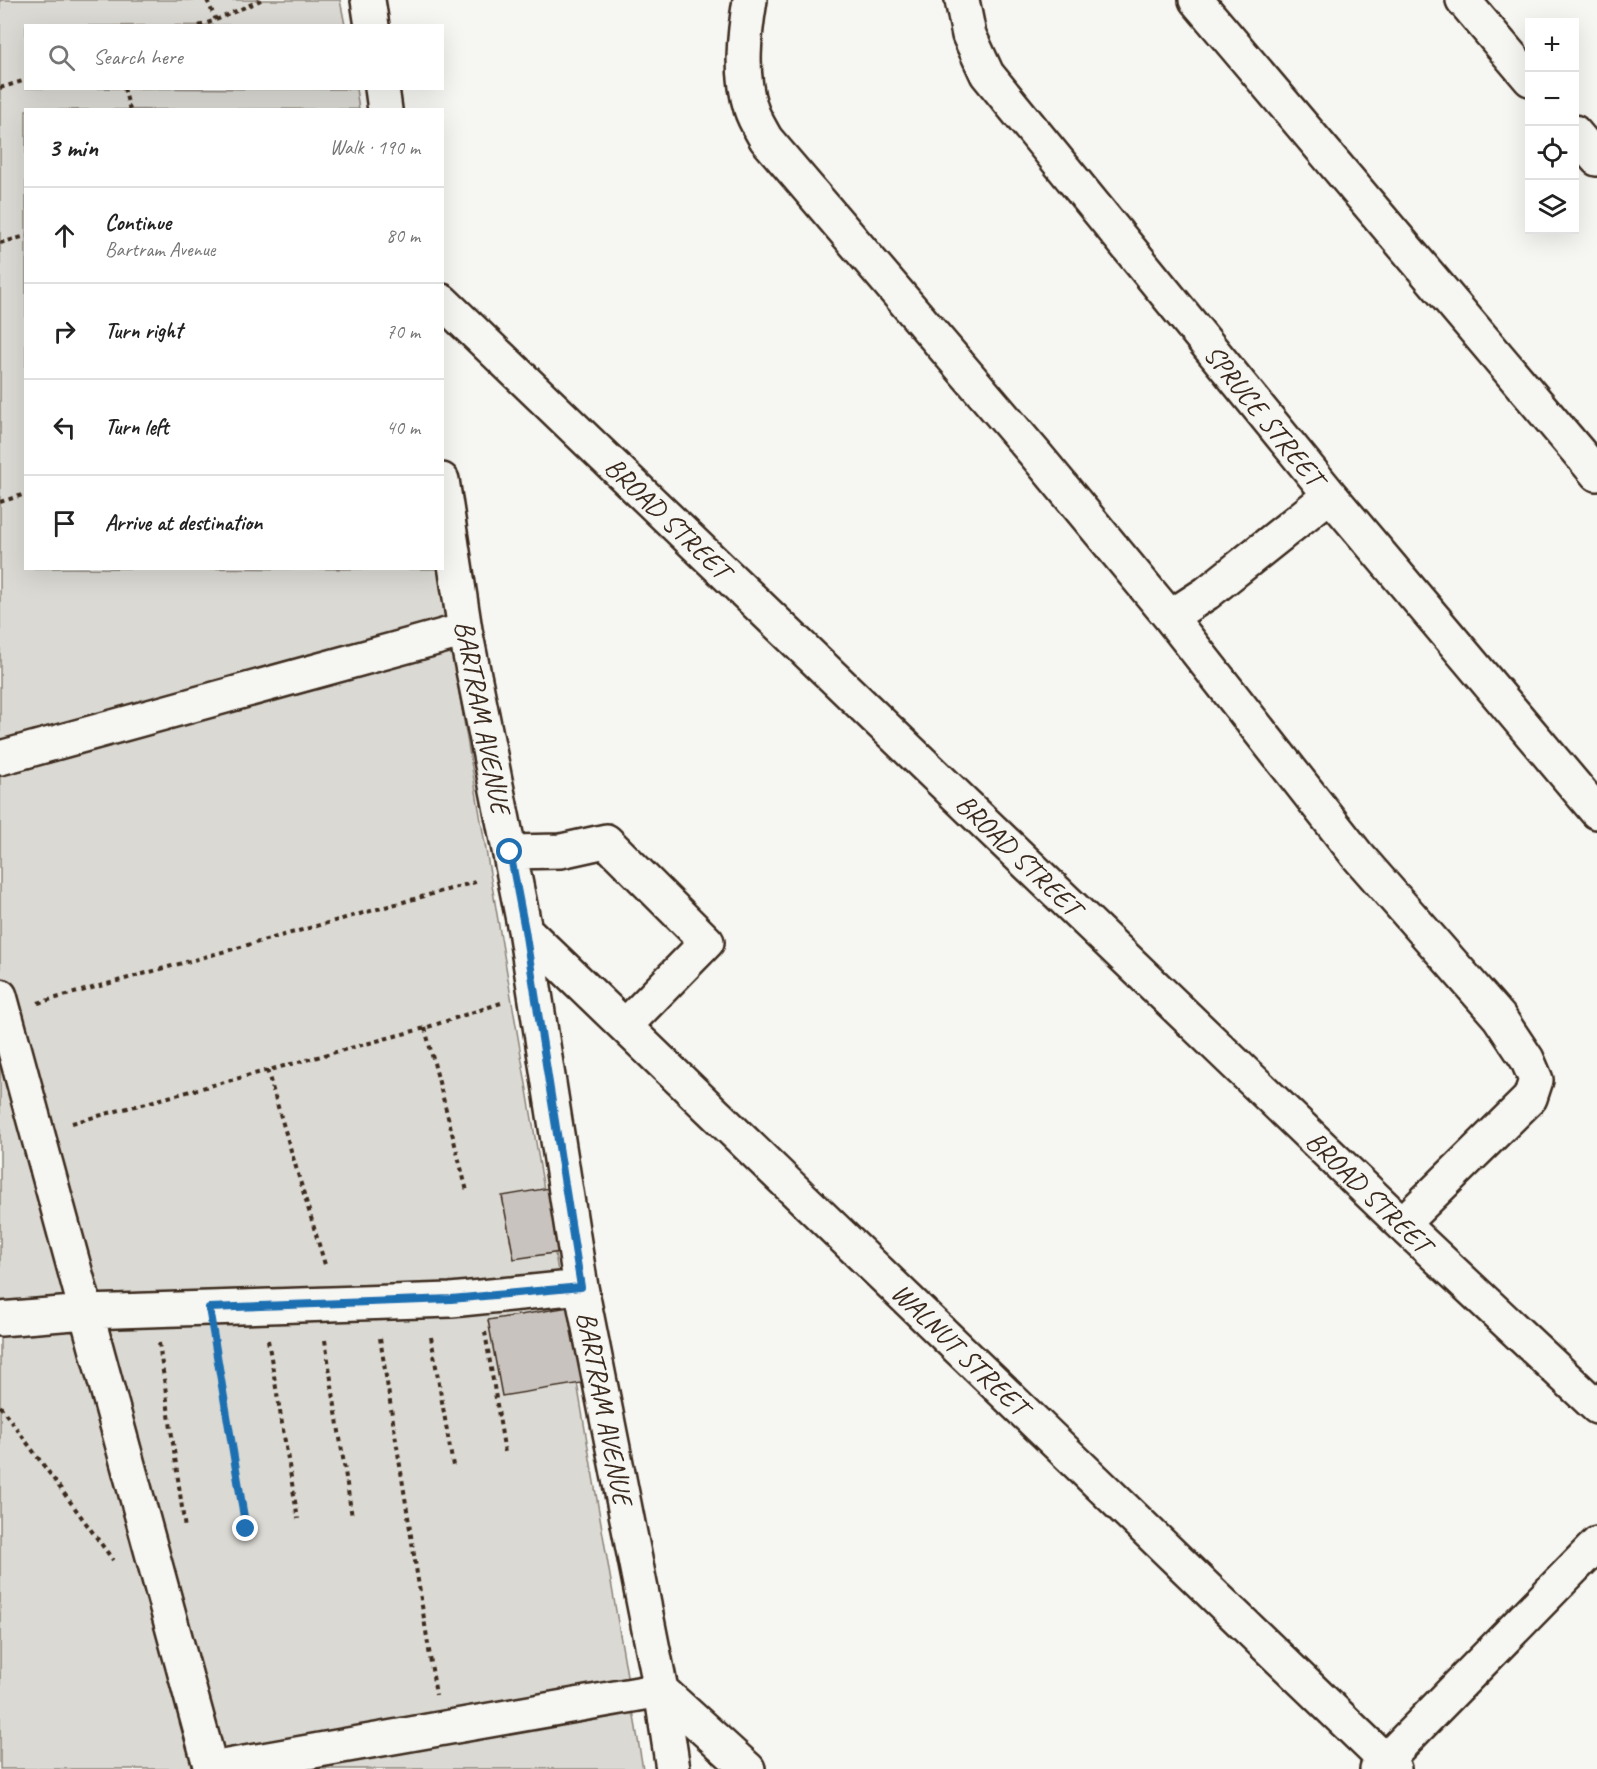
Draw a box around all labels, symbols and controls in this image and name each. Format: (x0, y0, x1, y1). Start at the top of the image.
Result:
map controls (1525, 18, 1579, 234)
button: + (1525, 18, 1579, 72)
search box (24, 24, 444, 90)
icon: search (45, 41, 78, 74)
text: Search here (93, 43, 183, 71)
button: − (1525, 72, 1579, 126)
button: locate (1525, 126, 1579, 180)
text: 3 min (48, 131, 98, 164)
text: Walk · 190 m (330, 135, 420, 160)
button: layers (1525, 180, 1579, 234)
text: Continue (105, 209, 171, 237)
icon: ahead (48, 219, 81, 252)
text: 80 m (386, 223, 420, 248)
text: Bartram Avenue (105, 237, 215, 262)
icon: right (48, 315, 81, 348)
text: Turn right (105, 317, 182, 345)
text: 70 m (386, 319, 420, 344)
street label: SPRUCE STREET (1196, 337, 1336, 498)
icon: left (48, 411, 81, 444)
text: Turn left (105, 413, 169, 441)
text: 40 m (386, 415, 420, 440)
street label: BROAD STREET (598, 449, 743, 591)
icon: arrive (48, 507, 81, 540)
text: Arrive at destination (105, 509, 262, 537)
street label: BARTRAM AVENUE (447, 617, 520, 820)
street label: BROAD STREET (949, 786, 1094, 928)
route start (496, 838, 522, 864)
street label: BROAD STREET (1299, 1123, 1444, 1265)
street label: WALNUT STREET (884, 1275, 1041, 1428)
street label: BARTRAM AVENUE (569, 1308, 642, 1511)
route end (232, 1515, 258, 1541)

